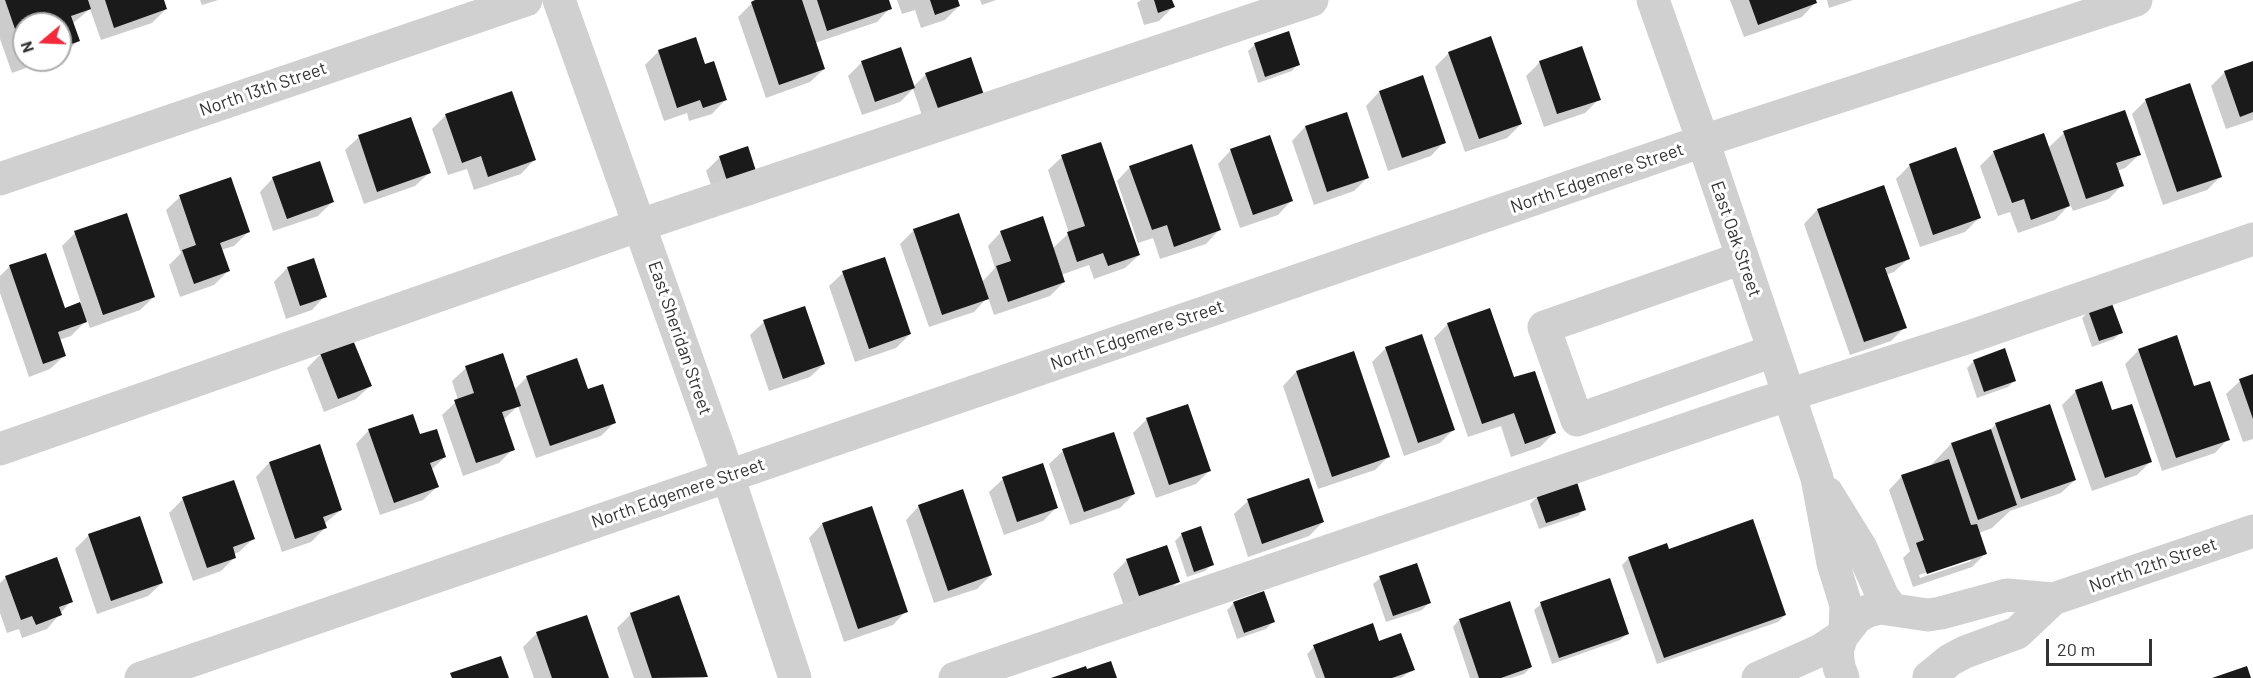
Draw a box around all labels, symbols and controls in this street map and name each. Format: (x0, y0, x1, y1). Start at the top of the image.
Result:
north arrow (12, 12, 72, 72)
text: N (16, 39, 37, 56)
street label: North 13th Street (197, 57, 329, 121)
street label: North Edgemere Street (1508, 138, 1686, 218)
street label: East Oak Street (1706, 178, 1766, 300)
street label: East Sheridan Street (644, 258, 716, 418)
street label: North Edgemere Street (1048, 295, 1226, 375)
street label: North Edgemere Street (589, 453, 767, 533)
street label: North 12th Street (2086, 533, 2220, 597)
scale bar (2049, 627, 2156, 665)
text: 20 m (2057, 638, 2095, 660)

